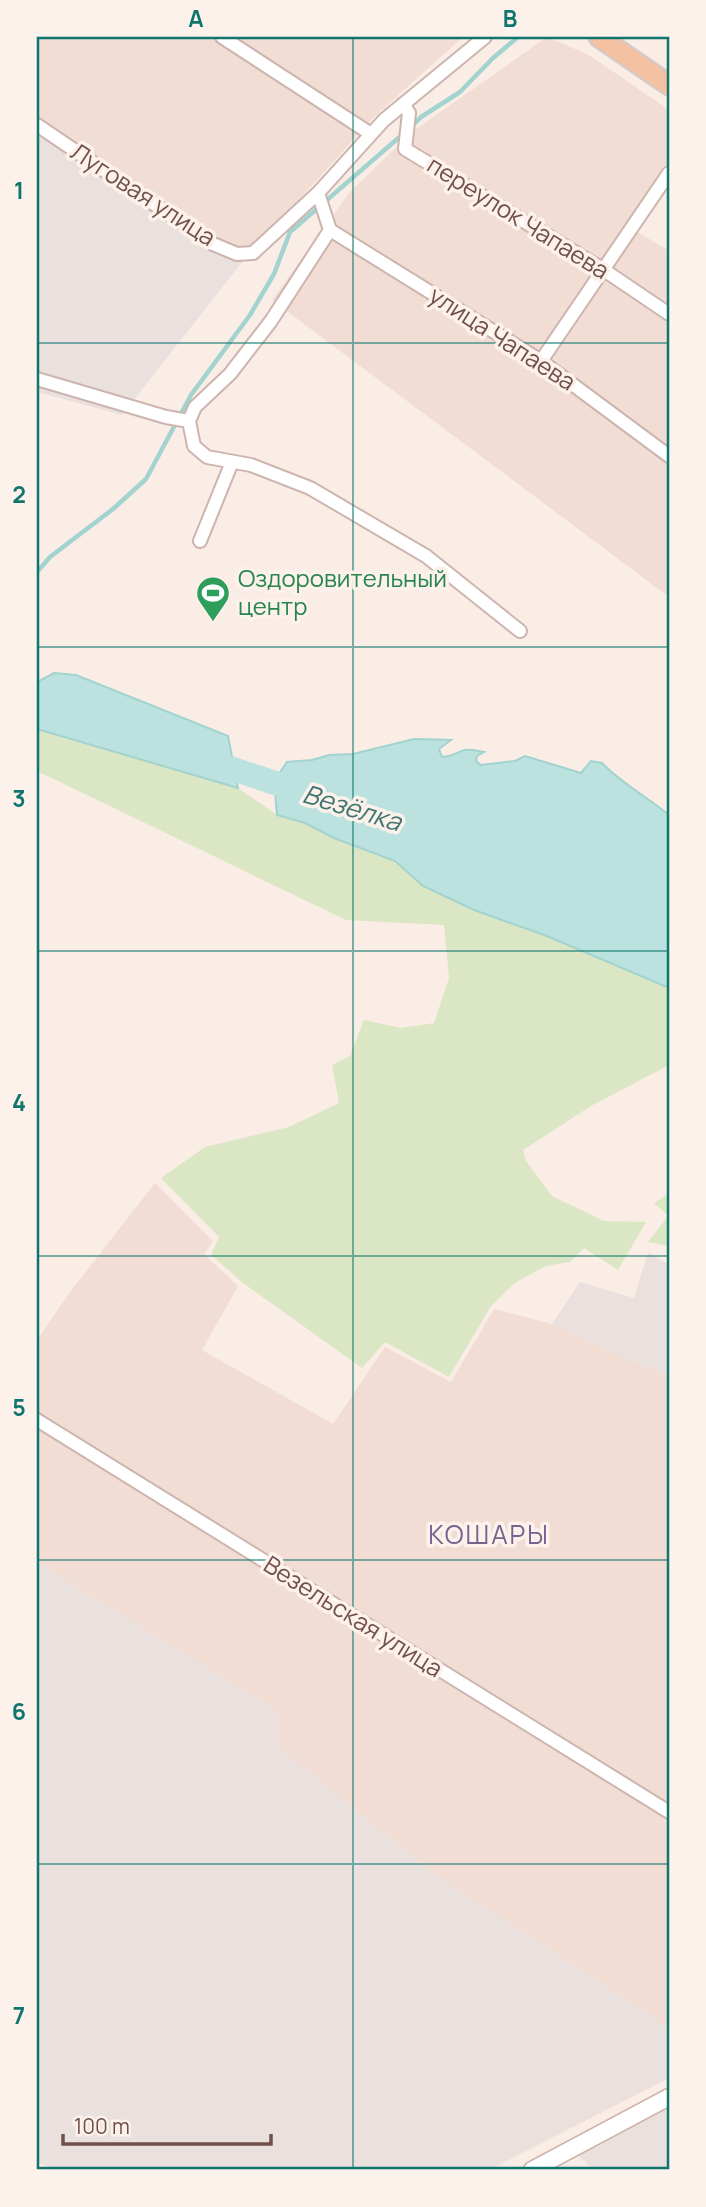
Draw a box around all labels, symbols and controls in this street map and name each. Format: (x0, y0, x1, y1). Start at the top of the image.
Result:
text: A (188, 2, 204, 34)
text: B (503, 2, 517, 34)
street label: Луговая улица (65, 135, 223, 253)
street label: переулок Чапаева (422, 147, 616, 286)
text: 1 (14, 174, 24, 206)
street label: улица Чапаева (423, 278, 583, 398)
text: 2 (12, 478, 26, 510)
place label: Оздоровительный центр (238, 561, 447, 622)
sports icon: Оздоровительный центр (194, 574, 232, 623)
water label: Везёлка (299, 775, 407, 840)
text: 3 (12, 782, 26, 814)
text: 4 (12, 1086, 26, 1118)
text: 5 (12, 1391, 26, 1423)
district label: КОШАРЫ (428, 1516, 550, 1552)
street label: Везельская улица (258, 1547, 450, 1684)
text: 6 (12, 1695, 26, 1727)
text: 7 (13, 1999, 25, 2031)
scale bar (63, 2102, 271, 2146)
text: 100 m (74, 2112, 130, 2140)

